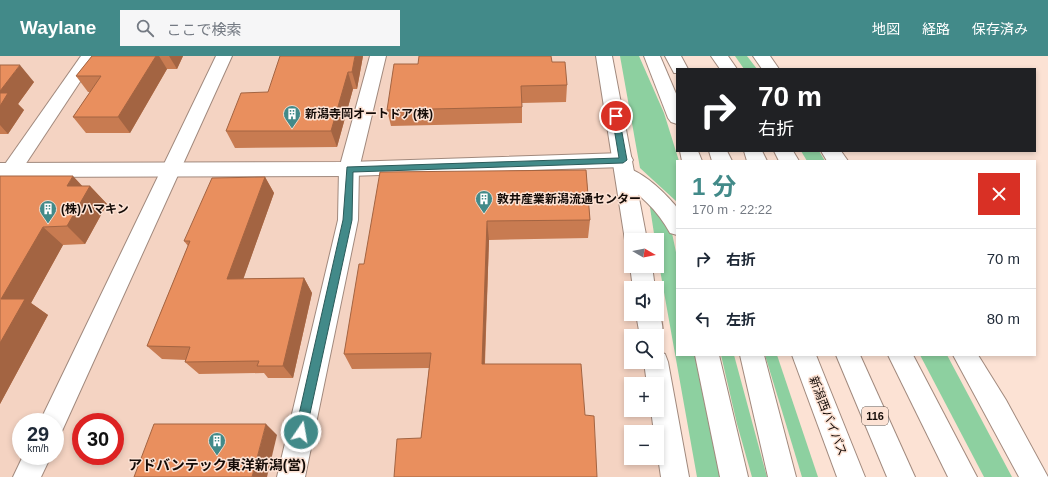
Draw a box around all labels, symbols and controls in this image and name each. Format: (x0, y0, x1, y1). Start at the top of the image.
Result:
search box (120, 10, 400, 46)
text: Waylane (20, 17, 96, 38)
icon: search (134, 17, 156, 39)
text: ここで検索 (166, 21, 241, 38)
text: 地図 (872, 21, 900, 37)
text: 経路 (922, 21, 950, 37)
text: 保存済み (972, 21, 1028, 37)
text: 70 m (758, 81, 822, 112)
icon: right (692, 84, 744, 136)
pin (599, 99, 633, 133)
building icon: 新潟寺岡オートドア(株) (282, 104, 302, 129)
icon: arrive (605, 105, 627, 127)
place label: 新潟寺岡オートドア(株) (305, 107, 433, 121)
text: 右折 (758, 119, 794, 139)
text: 1 分 (692, 173, 736, 200)
button: close (978, 173, 1020, 215)
building icon: 敦井産業新潟流通センター (474, 189, 494, 214)
place label: 敦井産業新潟流通センター (497, 192, 641, 206)
building icon: (株)ハマキン (38, 199, 58, 224)
place label: (株)ハマキン (61, 202, 129, 216)
text: 170 m · 22:22 (692, 202, 772, 217)
north arrow (624, 233, 664, 273)
map controls (624, 233, 664, 465)
icon: right (692, 248, 714, 270)
text: 70 m (987, 250, 1020, 267)
text: 右折 (726, 251, 756, 268)
button: sound (624, 281, 664, 321)
icon: left (692, 308, 714, 330)
text: 80 m (987, 310, 1020, 327)
text: 左折 (726, 311, 756, 328)
button: search (624, 329, 664, 369)
street label: 新潟西バイパス (806, 374, 850, 458)
button: + (624, 377, 664, 417)
road number: 116 (862, 407, 888, 425)
position arrow (280, 411, 322, 453)
speed limit sign: 30 (72, 413, 124, 465)
text: 29 (27, 423, 49, 445)
button: − (624, 425, 664, 465)
building icon: アドバンテック東洋新潟(営) (207, 431, 227, 456)
text: km/h (27, 443, 49, 454)
place label: アドバンテック東洋新潟(営) (128, 457, 306, 473)

